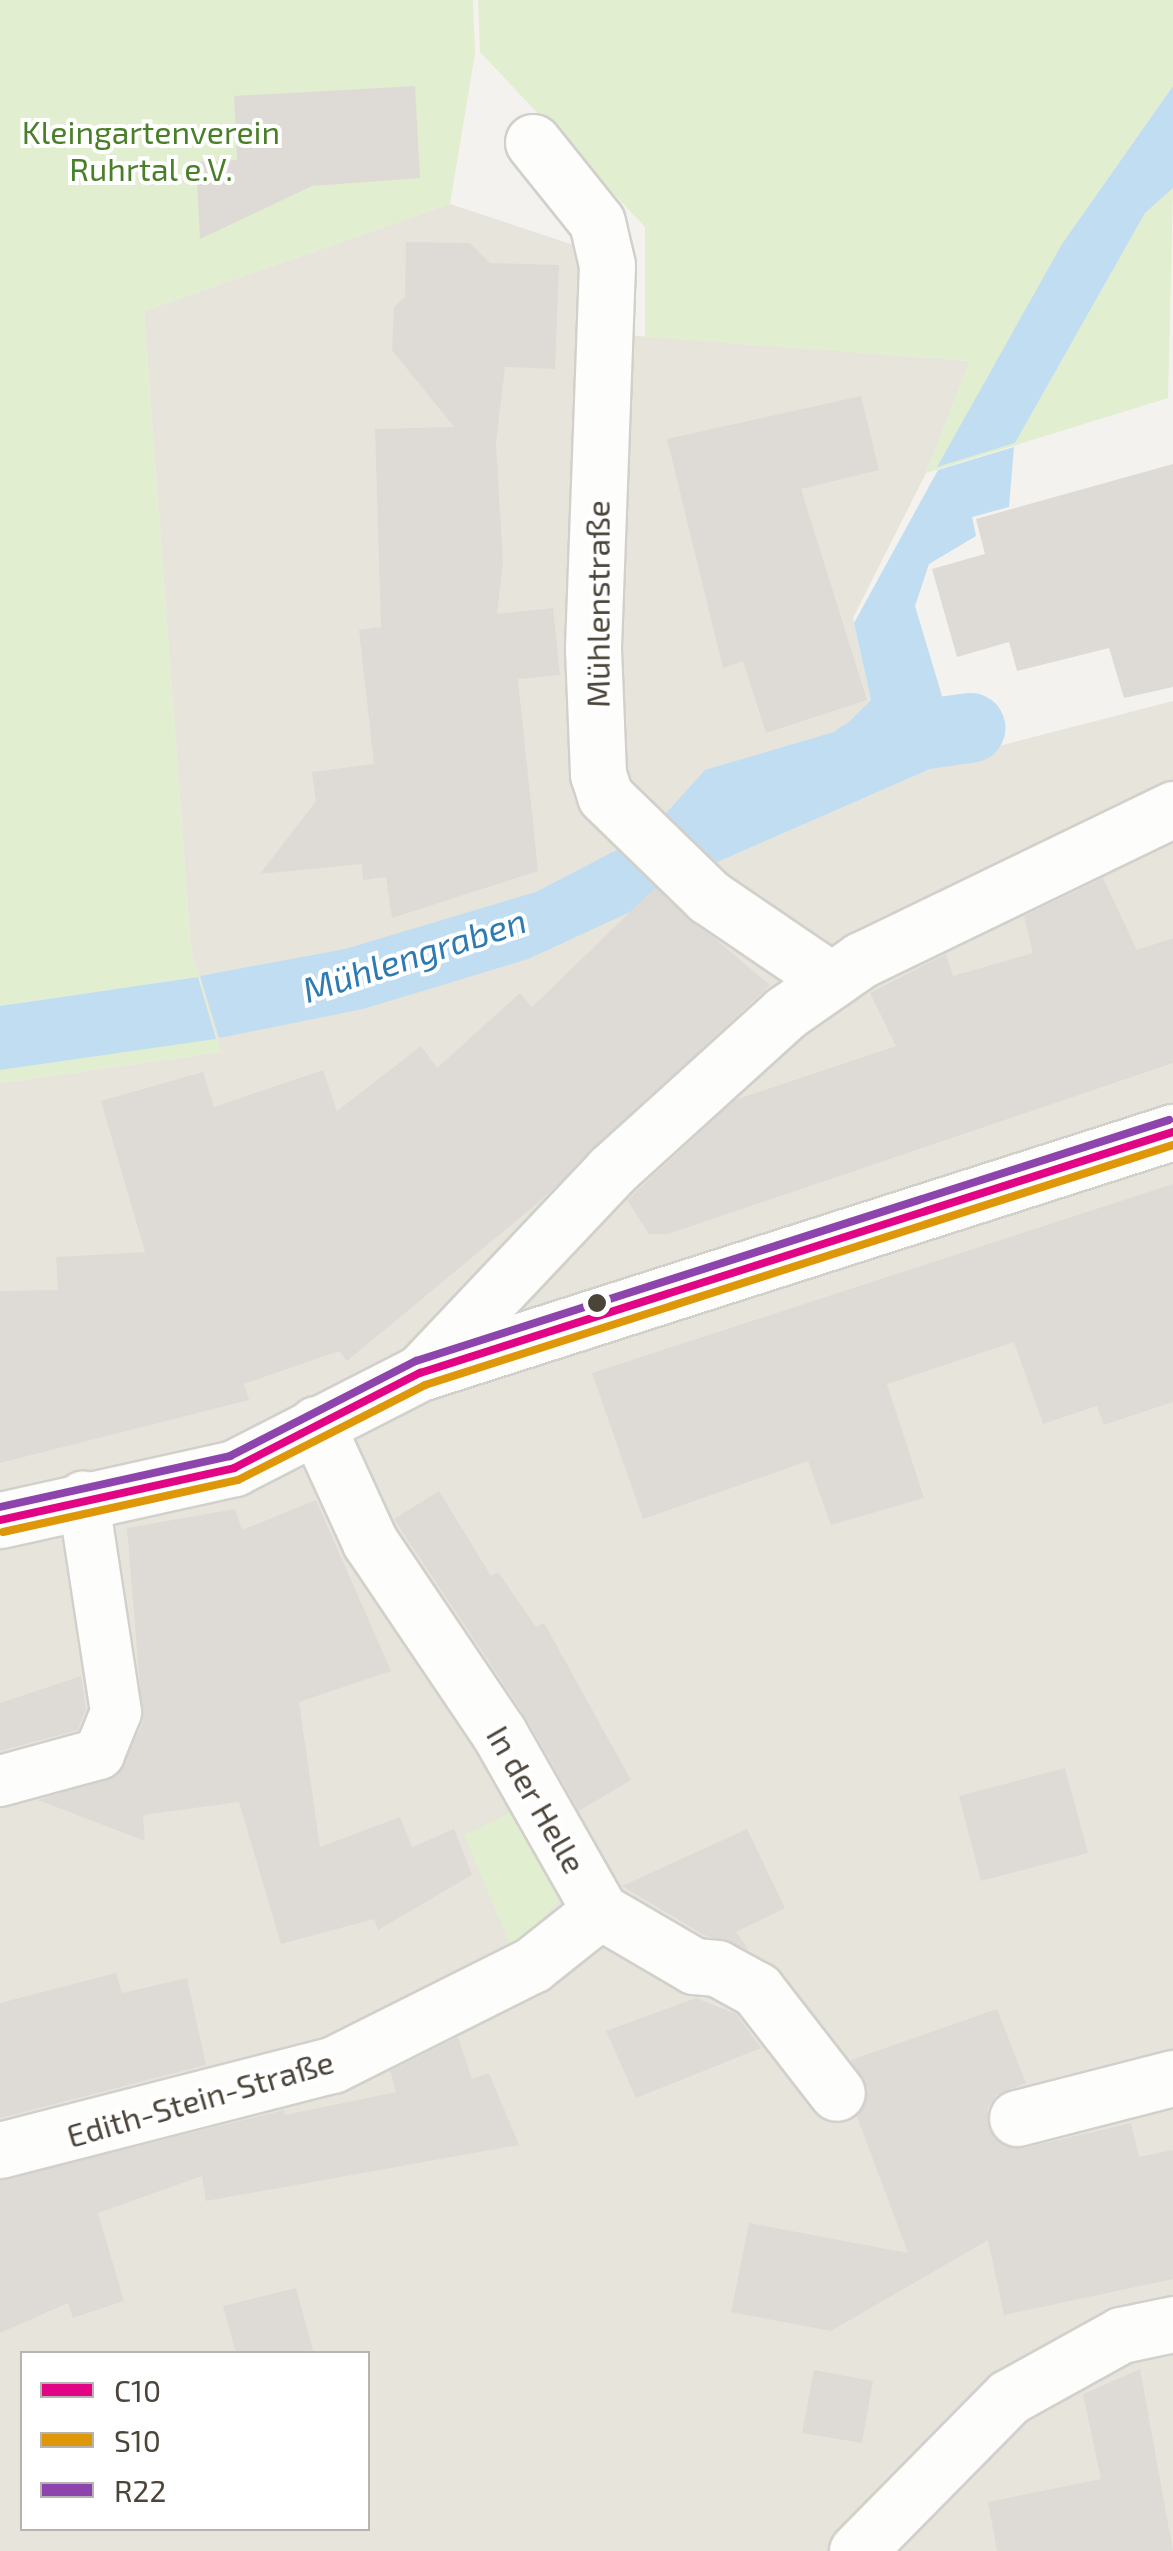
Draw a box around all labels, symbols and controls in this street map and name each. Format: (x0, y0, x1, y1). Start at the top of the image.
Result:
park label: Kleingartenverein Ruhrtal e.V. (22, 113, 280, 188)
street label: Mühlenstraße (578, 500, 616, 708)
water label: Mühlengraben (297, 898, 531, 1010)
unlabelled marker (587, 1293, 607, 1313)
street label: In der Helle (479, 1718, 595, 1880)
street label: Edith-Stein-Straße (62, 2042, 338, 2154)
legend (20, 2351, 370, 2531)
text: C10 (114, 2372, 161, 2408)
text: S10 (114, 2422, 161, 2458)
text: R22 (114, 2472, 166, 2508)

